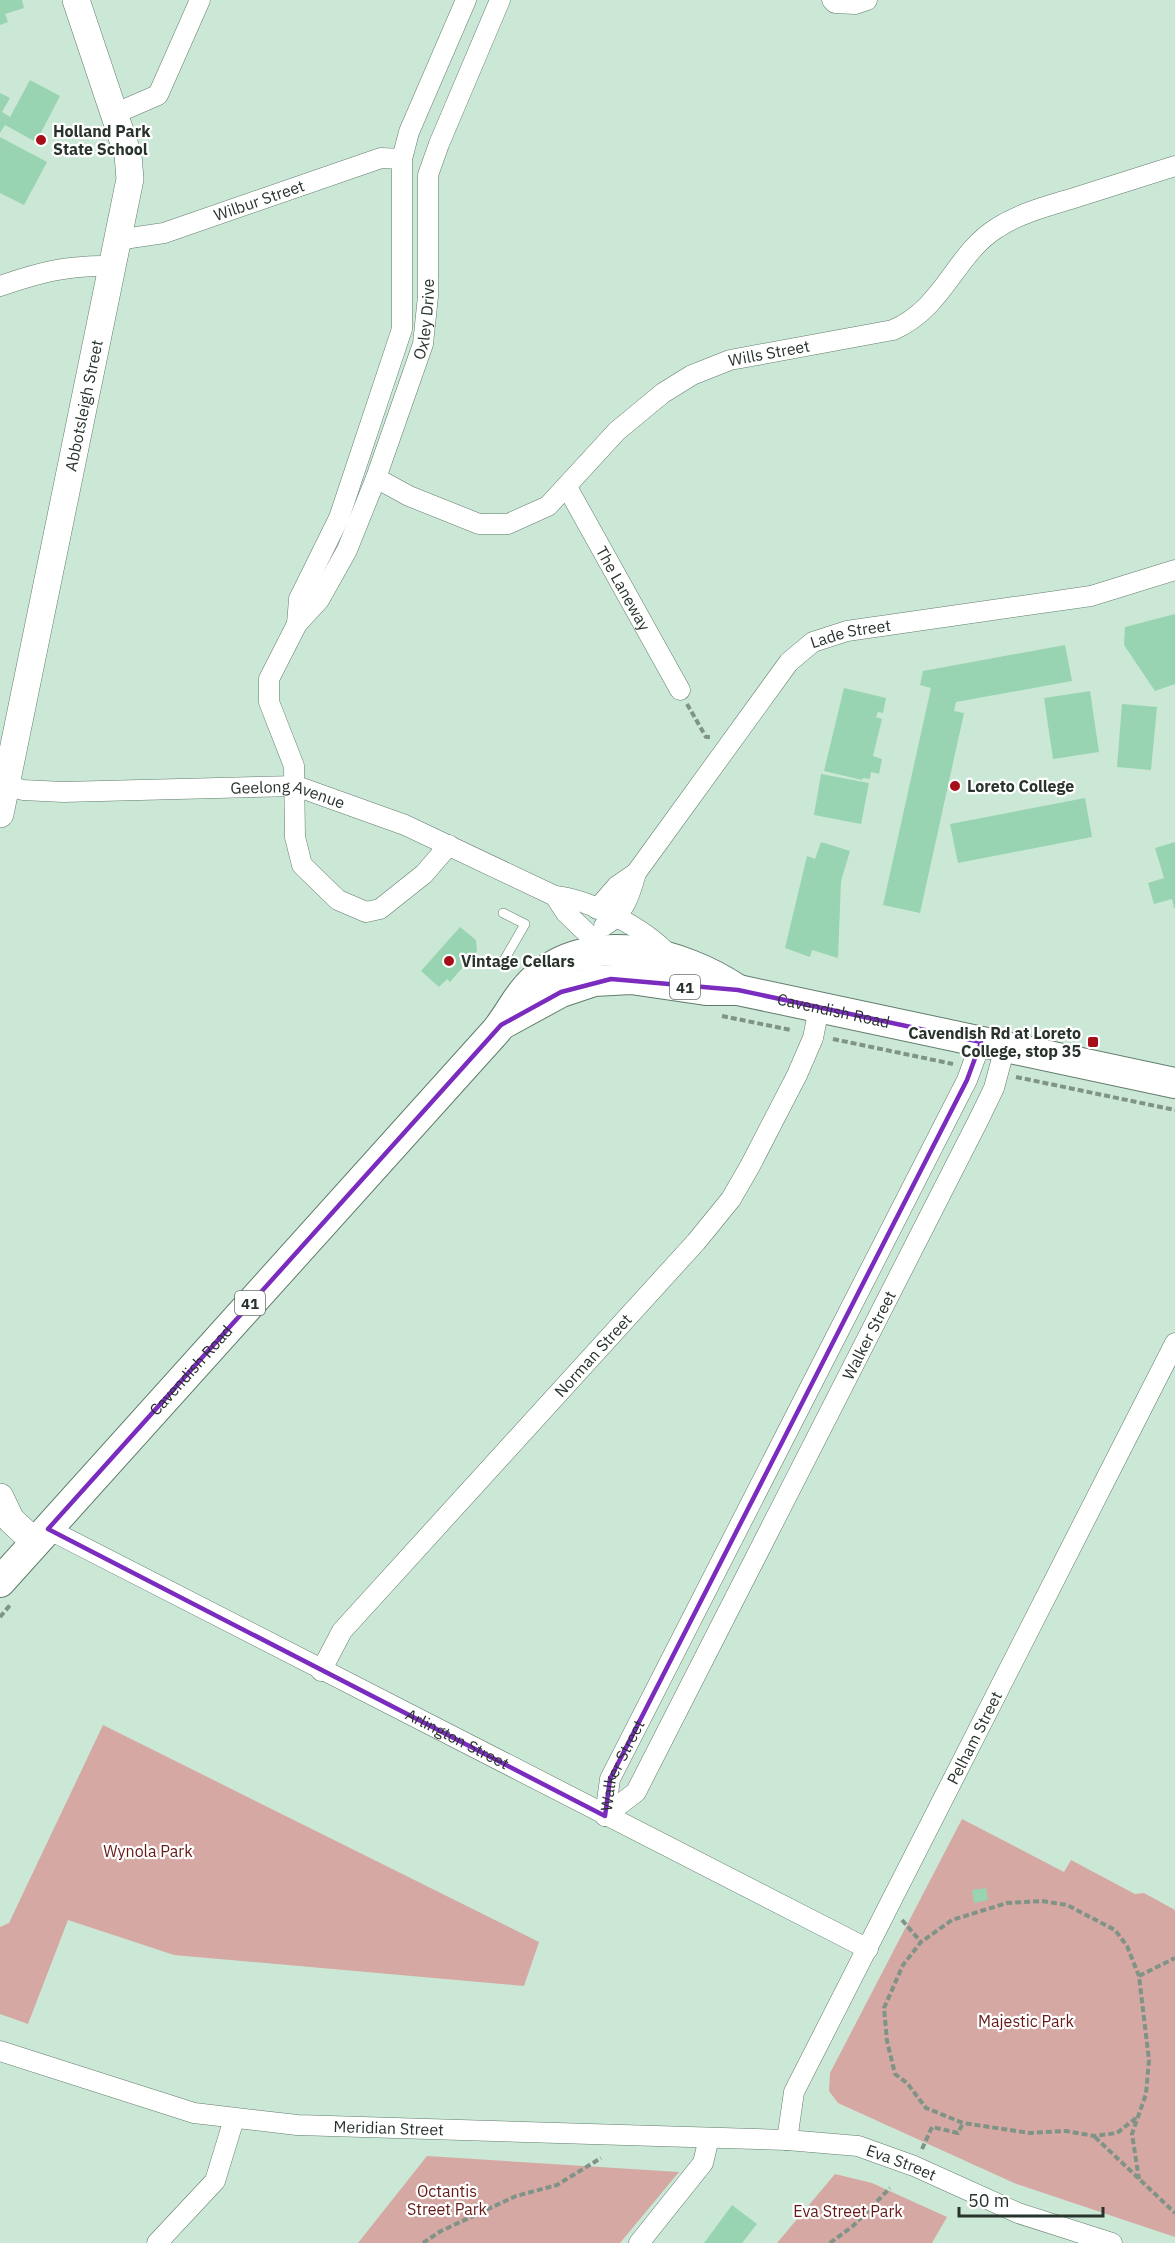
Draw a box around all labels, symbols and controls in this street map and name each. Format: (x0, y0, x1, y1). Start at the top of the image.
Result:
place label: Holland Park State School (53, 121, 151, 159)
marker: Holland Park State School (34, 133, 48, 147)
street label: Wilbur Street (211, 175, 307, 225)
street label: Oxley Drive (408, 279, 438, 362)
street label: Wills Street (727, 336, 811, 370)
street label: Abbotsleigh Street (60, 338, 107, 473)
street label: The Laneway (592, 543, 655, 634)
street label: Lade Street (807, 615, 892, 652)
street label: Geelong Avenue (230, 776, 348, 813)
place label: Loreto College (967, 776, 1074, 796)
marker: Loreto College (948, 779, 962, 793)
place label: Vintage Cellars (461, 951, 575, 971)
marker: Vintage Cellars (442, 954, 456, 968)
road number: 41 (670, 975, 700, 999)
street label: Cavendish Road (775, 989, 892, 1032)
place label: Cavendish Rd at Loreto College, stop 35 (908, 1023, 1081, 1061)
marker: Cavendish Rd at Loreto College, stop 35 (1086, 1035, 1100, 1049)
street label: Walker Street (838, 1287, 900, 1383)
road number: 41 (235, 1291, 265, 1315)
street label: Norman Street (550, 1310, 636, 1401)
street label: Cavendish Road (145, 1321, 237, 1420)
street label: Pelham Street (942, 1688, 1006, 1788)
street label: Arlington Street (402, 1704, 512, 1773)
street label: Walker Street (596, 1716, 649, 1812)
park label: Wynola Park (103, 1841, 193, 1861)
park label: Majestic Park (978, 2011, 1074, 2031)
street label: Meridian Street (333, 2116, 444, 2139)
street label: Eva Street (864, 2140, 939, 2185)
scale bar (959, 2180, 1103, 2218)
park label: Octantis Street Park (407, 2181, 488, 2219)
text: 50 m (968, 2189, 1010, 2212)
park label: Eva Street Park (793, 2201, 903, 2221)

